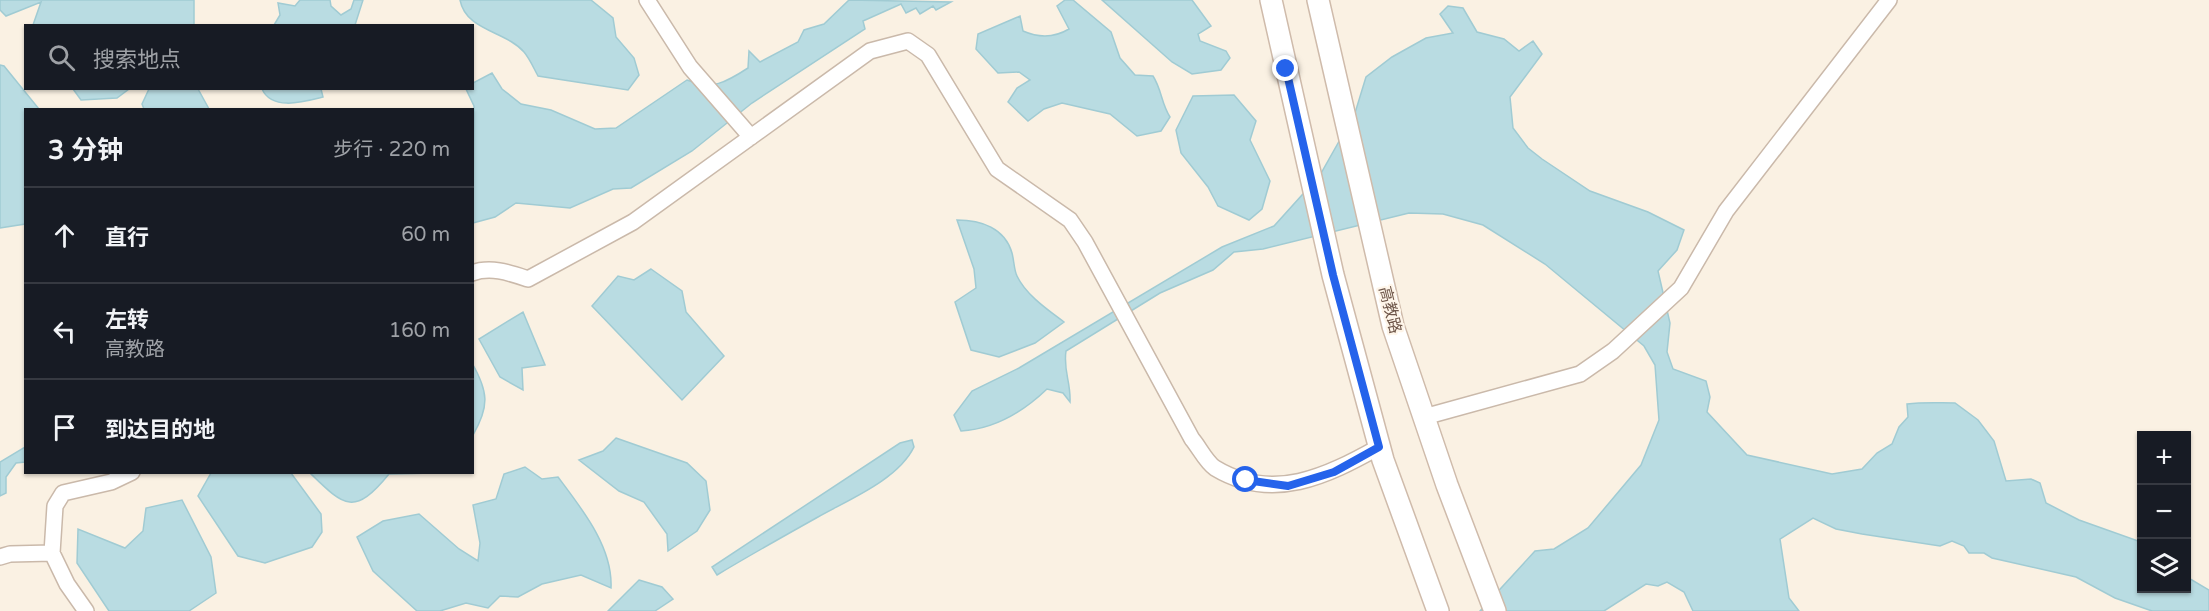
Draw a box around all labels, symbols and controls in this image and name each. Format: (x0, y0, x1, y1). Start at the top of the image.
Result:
search box (24, 24, 474, 90)
icon: search (45, 41, 78, 74)
text: 搜索地点 (93, 47, 181, 73)
route end (1272, 55, 1298, 81)
text: 3 分钟 (48, 135, 123, 166)
text: 步行 · 220 m (333, 138, 450, 162)
icon: ahead (48, 219, 81, 252)
text: 60 m (401, 223, 450, 247)
text: 直行 (105, 225, 149, 251)
street label: 高教路 (1374, 284, 1406, 336)
text: 左转 (105, 307, 149, 333)
icon: left (48, 315, 81, 348)
text: 160 m (389, 319, 450, 343)
text: 高教路 (105, 338, 165, 362)
icon: arrive (48, 411, 81, 444)
text: 到达目的地 (105, 417, 215, 443)
map controls (2137, 431, 2191, 593)
button: + (2137, 431, 2191, 485)
route start (1232, 466, 1258, 492)
button: − (2137, 485, 2191, 539)
button: layers (2137, 539, 2191, 593)

